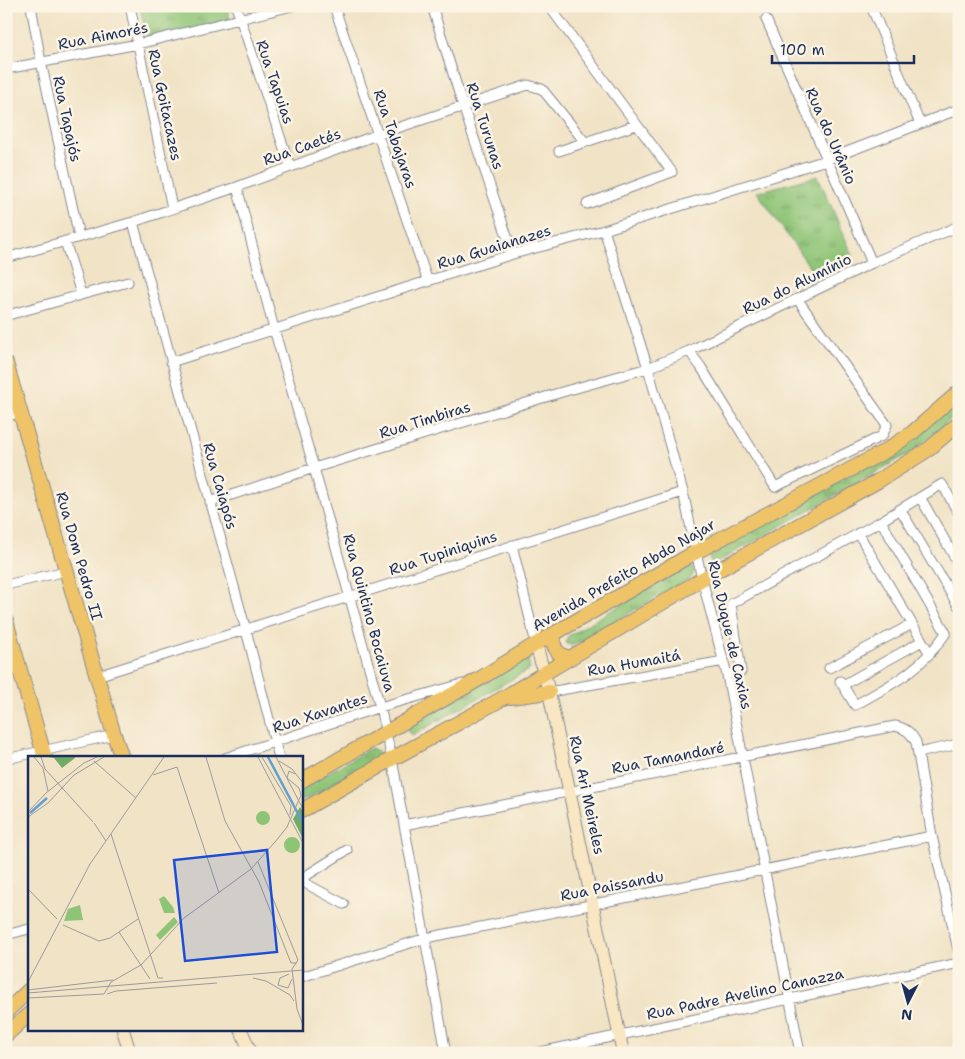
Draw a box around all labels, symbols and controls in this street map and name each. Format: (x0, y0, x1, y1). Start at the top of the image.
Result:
street label: Rua Aimorés (56, 17, 150, 55)
scale bar (772, 32, 915, 64)
street label: Rua Tapuias (251, 37, 299, 127)
text: 100 m (780, 40, 825, 60)
street label: Rua Goitacazes (143, 47, 187, 163)
street label: Rua Tapajós (48, 74, 86, 164)
street label: Rua Turunas (462, 80, 508, 172)
street label: Rua do Urânio (801, 84, 861, 188)
street label: Rua Tabajaras (369, 87, 421, 191)
street label: Rua Caetés (260, 124, 344, 170)
street label: Rua Guaianazes (435, 220, 553, 274)
street label: Rua do Alumínio (739, 249, 855, 319)
street label: Rua Timbiras (377, 397, 473, 443)
street label: Rua Caiapós (198, 440, 242, 532)
street label: Rua Dom Pedro II (51, 489, 107, 623)
street label: Avenida Prefeito Abdo Najar (529, 514, 719, 636)
street label: Rua Tupiniquins (386, 526, 500, 580)
street label: Rua Quintino Bocaiuva (338, 532, 400, 695)
street label: Rua Duque de Caxias (703, 559, 757, 711)
street label: Rua Humaitá (586, 645, 683, 681)
street label: Rua Xavantes (270, 688, 370, 738)
street label: Rua Ari Meireles (565, 734, 609, 856)
street label: Rua Tamandaré (610, 737, 726, 779)
inset map (28, 756, 302, 1032)
street label: Rua Paissandu (559, 866, 665, 906)
street label: Rua Padre Avelino Canazza (645, 963, 846, 1025)
north arrow (882, 976, 932, 1026)
text: N (900, 1005, 913, 1024)

